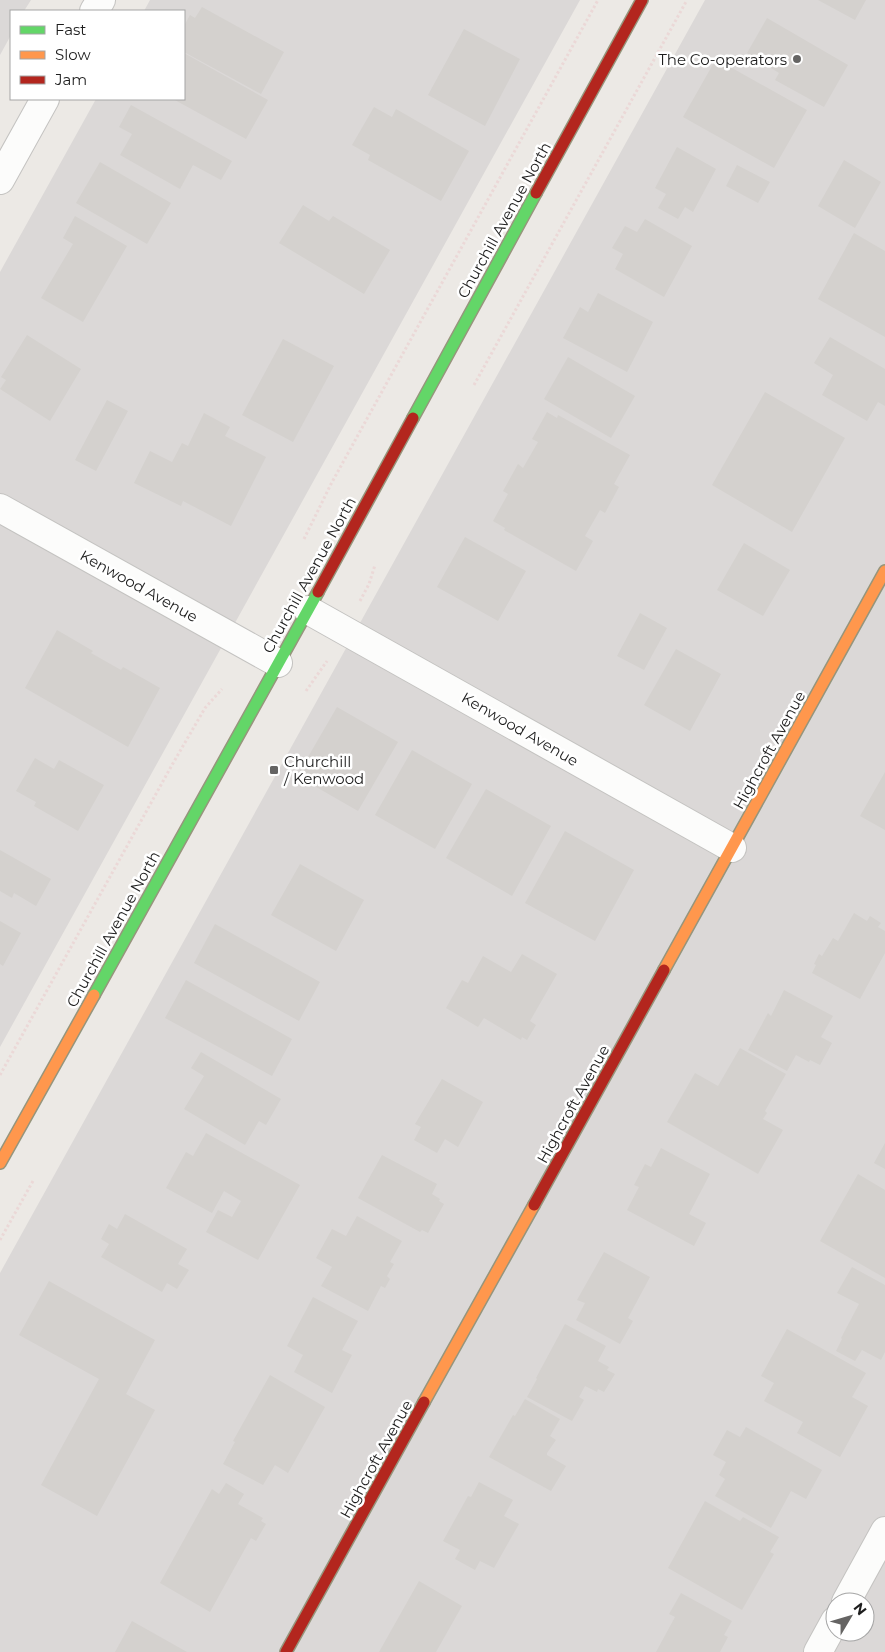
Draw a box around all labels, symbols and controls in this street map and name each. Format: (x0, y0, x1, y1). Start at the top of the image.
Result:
legend (10, 10, 185, 100)
text: Fast (55, 20, 86, 39)
text: Slow (55, 45, 91, 64)
place label: The Co-operators (658, 50, 787, 69)
marker: The Co-operators (791, 53, 803, 65)
text: Jam (54, 70, 87, 89)
street label: Churchill Avenue North (453, 139, 555, 301)
street label: Churchill Avenue North (258, 494, 360, 656)
street label: Kenwood Avenue (77, 546, 201, 626)
street label: Kenwood Avenue (458, 688, 582, 770)
street label: Highcroft Avenue (729, 688, 809, 812)
place label: Churchill / Kenwood (283, 752, 364, 788)
marker: Churchill / Kenwood (268, 764, 280, 776)
street label: Churchill Avenue North (62, 848, 164, 1010)
street label: Highcroft Avenue (533, 1042, 613, 1166)
street label: Highcroft Avenue (336, 1397, 416, 1521)
north arrow (825, 1592, 875, 1642)
text: N (850, 1599, 871, 1619)

